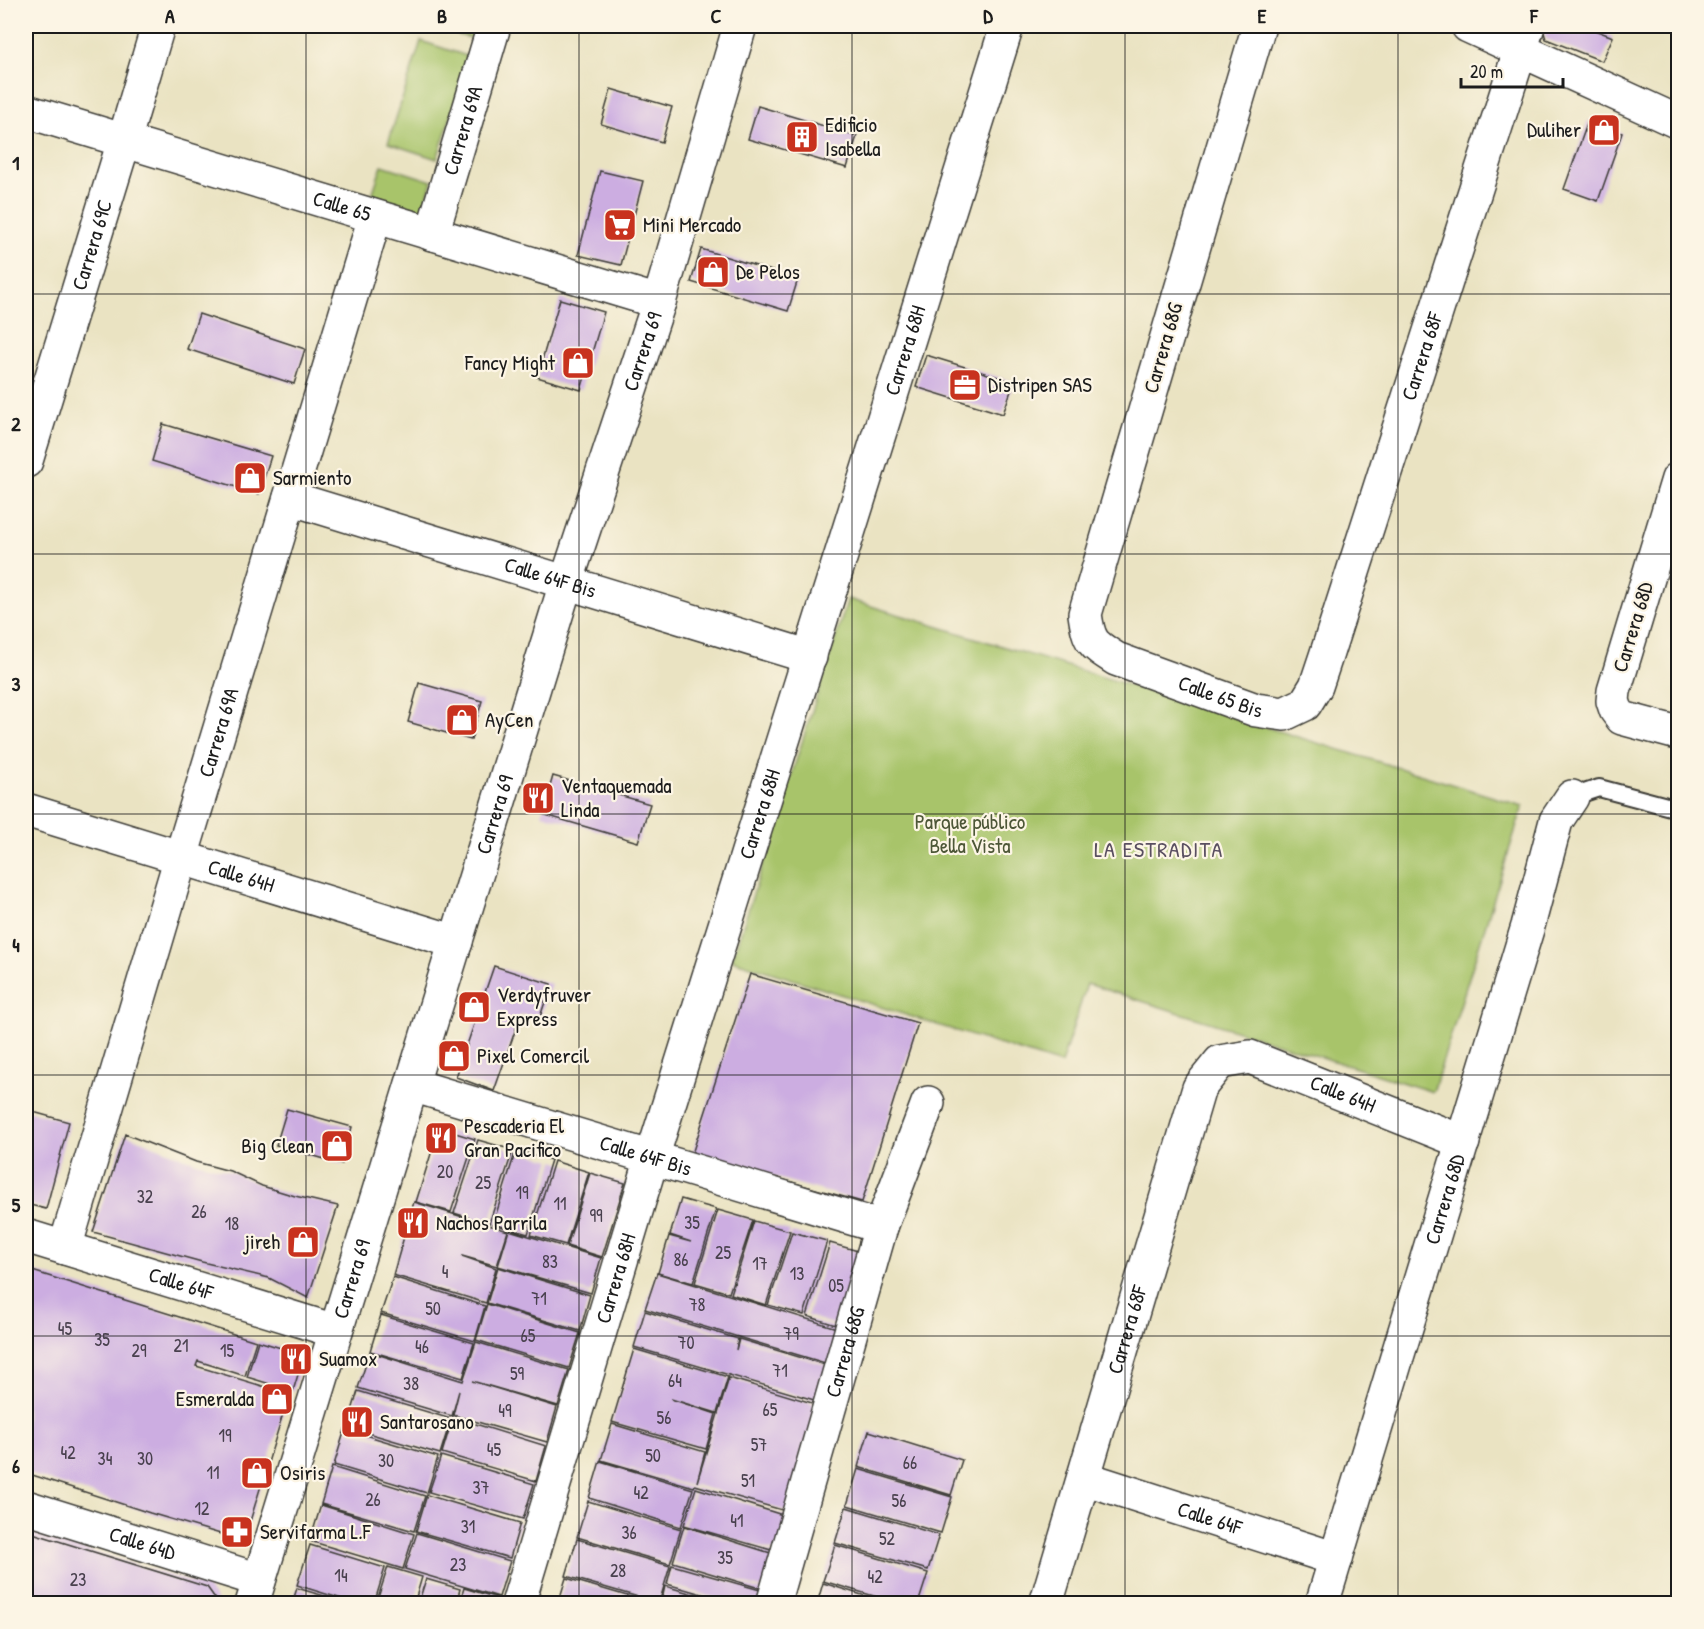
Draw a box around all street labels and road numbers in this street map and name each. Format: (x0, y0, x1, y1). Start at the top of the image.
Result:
street label: Carrera 69A (435, 82, 489, 179)
street label: Calle 65 (310, 183, 375, 228)
street label: Carrera 69C (64, 196, 119, 294)
street label: Carrera 68G (1136, 299, 1189, 397)
street label: Carrera 68H (877, 302, 933, 399)
street label: Carrera 69 (616, 308, 669, 395)
street label: Carrera 68F (1394, 308, 1450, 404)
street label: Calle 64F Bis (501, 549, 600, 605)
street label: Carrera 68D (1605, 578, 1660, 676)
street label: Calle 65 Bis (1174, 668, 1264, 725)
street label: Carrera 69A (191, 684, 245, 780)
street label: Carrera 68H (732, 765, 787, 863)
street label: Carrera 69 (468, 771, 520, 858)
street label: Calle 64H (204, 852, 278, 899)
street label: Calle 64H (1306, 1067, 1380, 1120)
street label: Calle 64F Bis (596, 1128, 695, 1183)
street label: Carrera 68D (1417, 1150, 1472, 1248)
street label: Carrera 68H (588, 1229, 643, 1327)
street label: Carrera 69 (326, 1235, 377, 1322)
street label: Calle 64F (145, 1260, 218, 1307)
street label: Carrera 68F (1100, 1281, 1154, 1377)
street label: Carrera 68G (818, 1303, 871, 1401)
street label: Calle 64F (1174, 1494, 1247, 1542)
street label: Calle 64D (106, 1519, 179, 1567)

